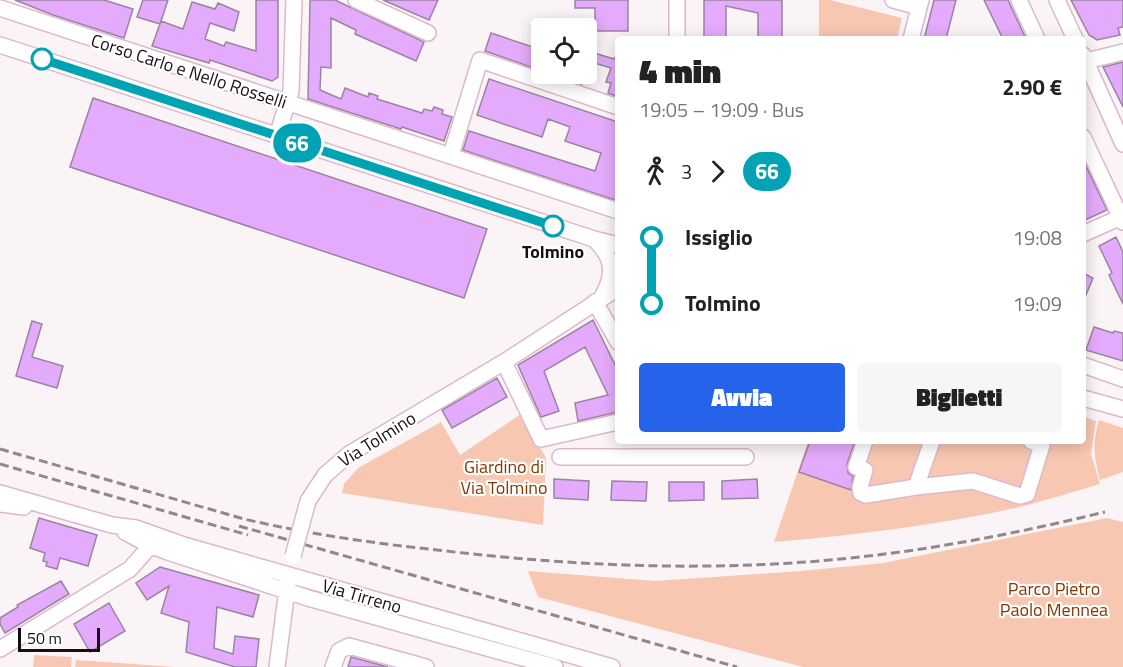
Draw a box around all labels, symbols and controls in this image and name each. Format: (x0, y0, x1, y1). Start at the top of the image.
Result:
map controls (531, 18, 597, 84)
button: locate (531, 18, 597, 84)
street label: Corso Carlo e Nello Rosselli (88, 27, 290, 115)
text: 4 min (639, 46, 721, 96)
unlabelled marker (31, 48, 53, 70)
text: 2.90 € (1002, 70, 1062, 104)
text: 19:05 – 19:09 · Bus (639, 94, 804, 125)
line badge: 66 (270, 124, 324, 162)
text: 66 (285, 127, 309, 159)
icon: walk (639, 155, 672, 188)
icon: forward (701, 155, 734, 188)
text: 66 (755, 155, 779, 187)
text: 3 (681, 156, 692, 187)
marker: Tolmino (542, 215, 564, 237)
text: Issiglio (685, 220, 753, 254)
text: 19:08 (1013, 222, 1062, 253)
place label: Tolmino (522, 238, 584, 265)
text: Tolmino (685, 286, 761, 320)
text: 19:09 (1013, 288, 1062, 319)
button: Avvia (639, 363, 845, 432)
button: Biglietti (857, 363, 1062, 432)
street label: Via Tolmino (333, 404, 421, 474)
park label: Giardino di Via Tolmino (460, 453, 548, 501)
street label: Via Tirreno (319, 572, 405, 620)
park label: Parco Pietro Paolo Mennea (1000, 575, 1108, 623)
scale bar (18, 625, 100, 652)
text: 50 m (27, 626, 62, 650)

